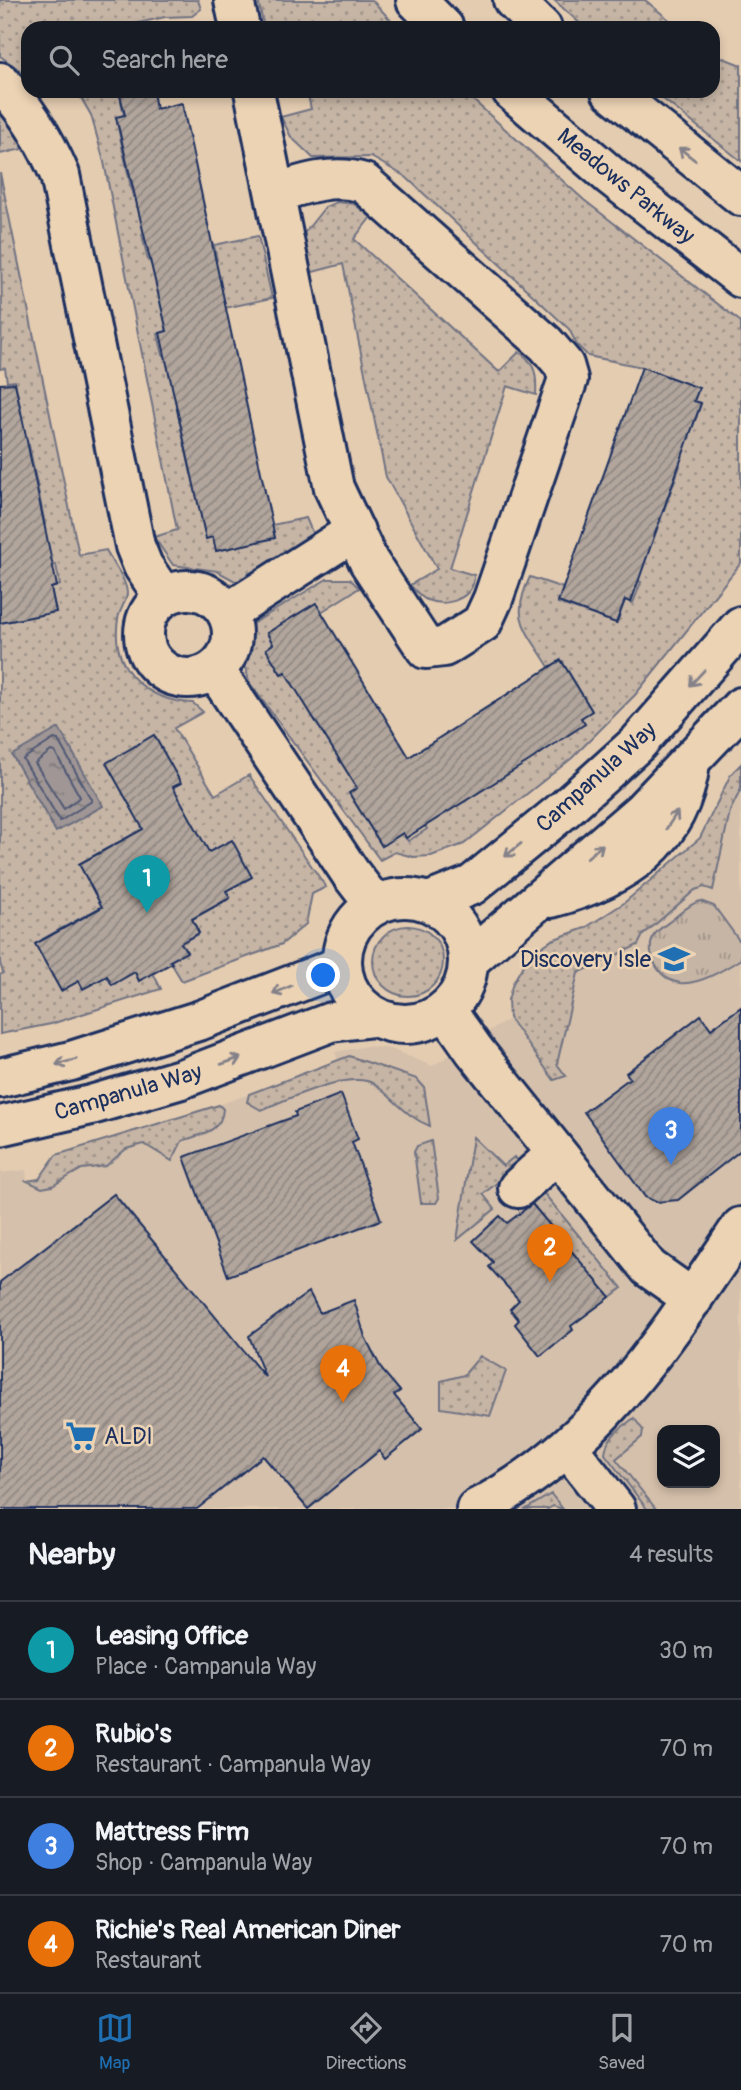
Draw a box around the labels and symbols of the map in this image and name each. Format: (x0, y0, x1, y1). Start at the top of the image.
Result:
street label: Meadows Parkway (551, 122, 701, 250)
one-way arrow (678, 146, 697, 161)
one-way arrow (689, 669, 706, 686)
street label: Campanula Way (530, 715, 662, 839)
one-way arrow (664, 811, 679, 830)
one-way arrow (505, 842, 523, 857)
one-way arrow (585, 843, 603, 859)
pin: 1 (124, 855, 170, 913)
school or university icon: Discovery Isle (657, 942, 691, 976)
place label: Discovery Isle (520, 945, 652, 974)
your location (306, 958, 340, 992)
one-way arrow (272, 984, 293, 997)
one-way arrow (219, 1054, 241, 1066)
one-way arrow (56, 1056, 78, 1069)
street label: Campanula Way (51, 1057, 205, 1127)
pin: 3 (648, 1107, 694, 1165)
pin: 2 (527, 1224, 573, 1282)
pin: 4 (320, 1345, 366, 1403)
supermarket icon: ALDI (64, 1419, 98, 1453)
place label: ALDI (104, 1422, 153, 1451)

